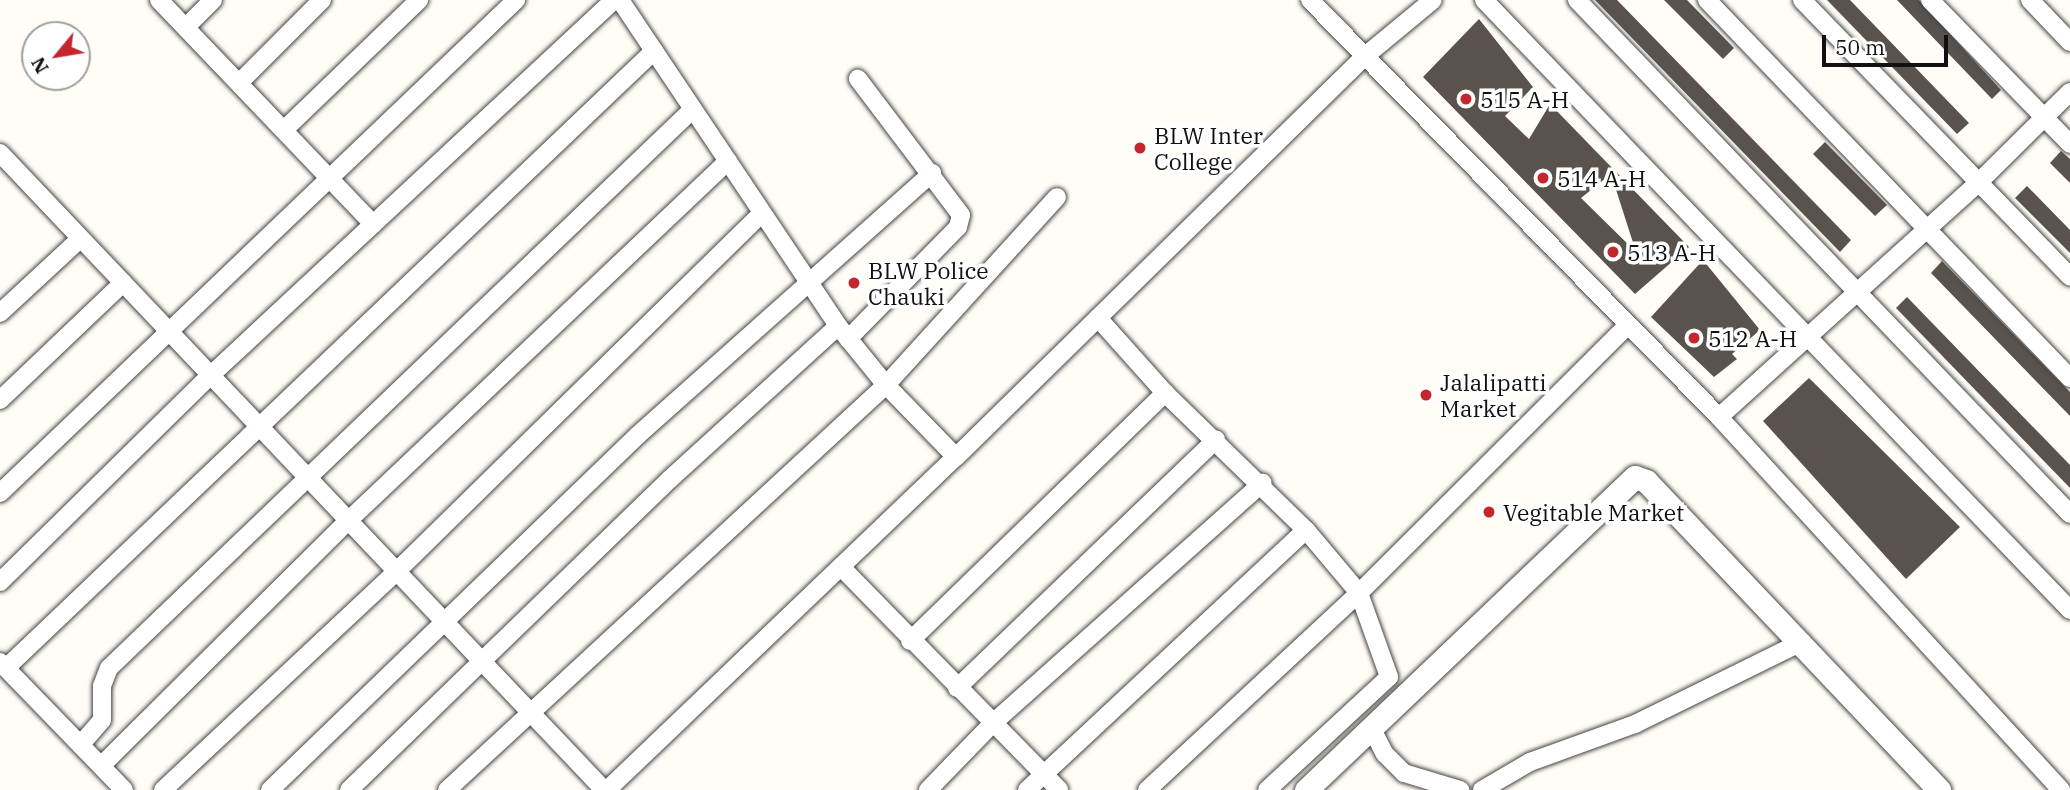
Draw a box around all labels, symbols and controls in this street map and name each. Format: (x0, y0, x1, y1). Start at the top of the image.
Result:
north arrow (21, 21, 91, 91)
scale bar (1825, 21, 1951, 65)
text: 50 m (1835, 33, 1885, 61)
text: N (25, 53, 54, 78)
place label: 515 A-H (1480, 85, 1569, 113)
marker: 515 A-H (1458, 91, 1474, 107)
place label: BLW Inter College (1154, 121, 1263, 175)
marker: BLW Inter College (1132, 140, 1148, 156)
place label: 514 A-H (1557, 164, 1646, 192)
marker: 514 A-H (1535, 170, 1551, 186)
place label: 513 A-H (1627, 238, 1716, 266)
marker: 513 A-H (1605, 244, 1621, 260)
place label: BLW Police Chauki (868, 256, 989, 310)
marker: BLW Police Chauki (846, 275, 862, 291)
place label: 512 A-H (1708, 324, 1797, 352)
marker: 512 A-H (1686, 330, 1702, 346)
place label: Jalalipatti Market (1440, 368, 1546, 422)
marker: Jalalipatti Market (1418, 387, 1434, 403)
place label: Vegitable Market (1503, 498, 1684, 526)
marker: Vegitable Market (1481, 504, 1497, 520)

